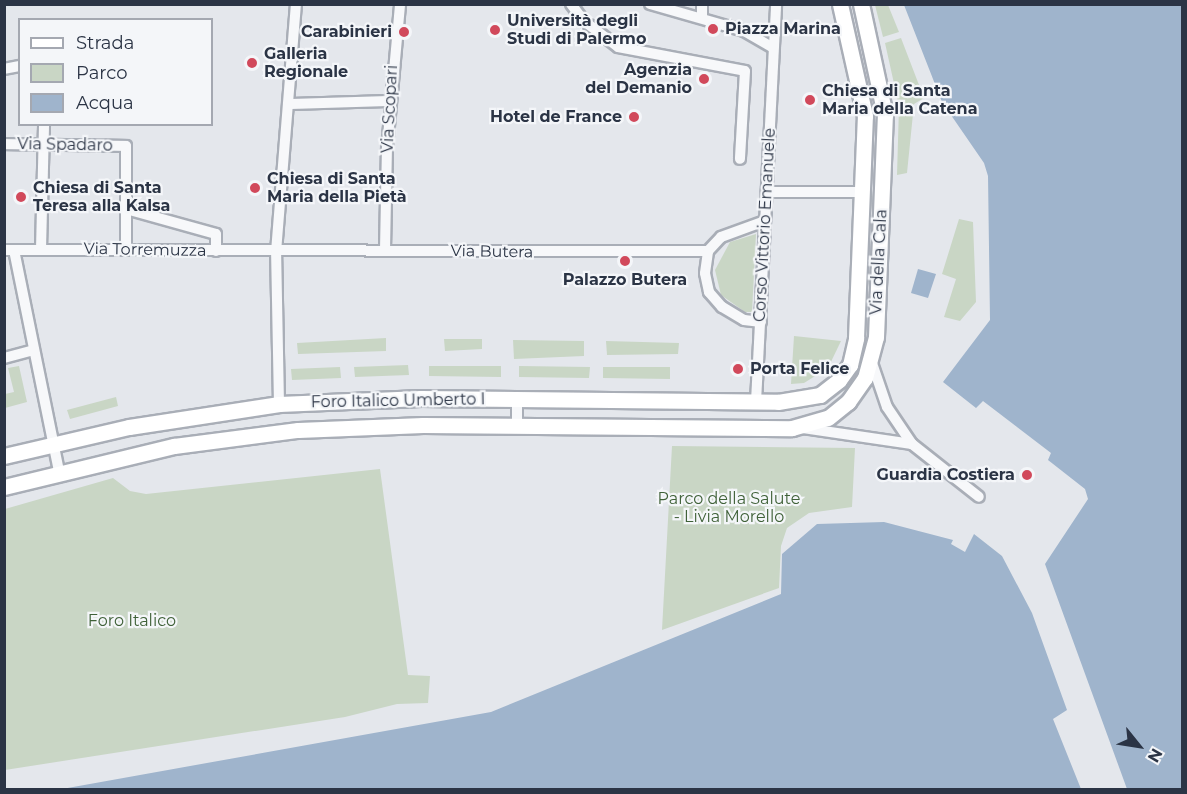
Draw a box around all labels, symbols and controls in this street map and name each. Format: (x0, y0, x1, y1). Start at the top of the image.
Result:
place label: Università degli Studi di Palermo (507, 11, 646, 49)
legend (18, 18, 213, 126)
place label: Piazza Marina (725, 19, 841, 39)
place label: Carabinieri (301, 22, 392, 42)
marker: Piazza Marina (706, 22, 720, 36)
marker: Università degli Studi di Palermo (488, 23, 502, 37)
marker: Carabinieri (397, 25, 411, 39)
text: Strada (76, 32, 134, 54)
place label: Galleria Regionale (264, 44, 348, 82)
marker: Galleria Regionale (245, 56, 259, 70)
place label: Agenzia del Demanio (585, 60, 692, 98)
text: Parco (76, 62, 128, 84)
street label: Via Scopari (378, 64, 402, 154)
marker: Agenzia del Demanio (697, 72, 711, 86)
place label: Chiesa di Santa Maria della Catena (822, 81, 978, 119)
text: Acqua (76, 92, 134, 114)
marker: Chiesa di Santa Maria della Catena (803, 93, 817, 107)
place label: Hotel de France (490, 107, 622, 127)
marker: Hotel de France (627, 110, 641, 124)
street label: Corso Vittorio Emanuele (750, 128, 780, 322)
street label: Via Spadaro (17, 135, 113, 155)
place label: Chiesa di Santa Maria della Pietà (267, 169, 407, 207)
place label: Chiesa di Santa Teresa alla Kalsa (33, 178, 170, 216)
marker: Chiesa di Santa Maria della Pietà (248, 181, 262, 195)
marker: Chiesa di Santa Teresa alla Kalsa (14, 190, 28, 204)
street label: Via della Cala (867, 209, 891, 315)
street label: Via Torremuzza (83, 239, 207, 261)
street label: Via Butera (450, 242, 534, 262)
marker: Palazzo Butera (618, 254, 632, 268)
place label: Palazzo Butera (563, 270, 687, 290)
place label: Porta Felice (750, 359, 849, 379)
marker: Porta Felice (731, 362, 745, 376)
street label: Foro Italico Umberto I (311, 390, 485, 412)
place label: Guardia Costiera (876, 465, 1015, 485)
marker: Guardia Costiera (1020, 468, 1034, 482)
park label: Parco della Salute - Livia Morello (658, 489, 800, 527)
park label: Foro Italico (88, 611, 176, 631)
north arrow (1109, 716, 1169, 776)
text: N (1144, 745, 1166, 766)

